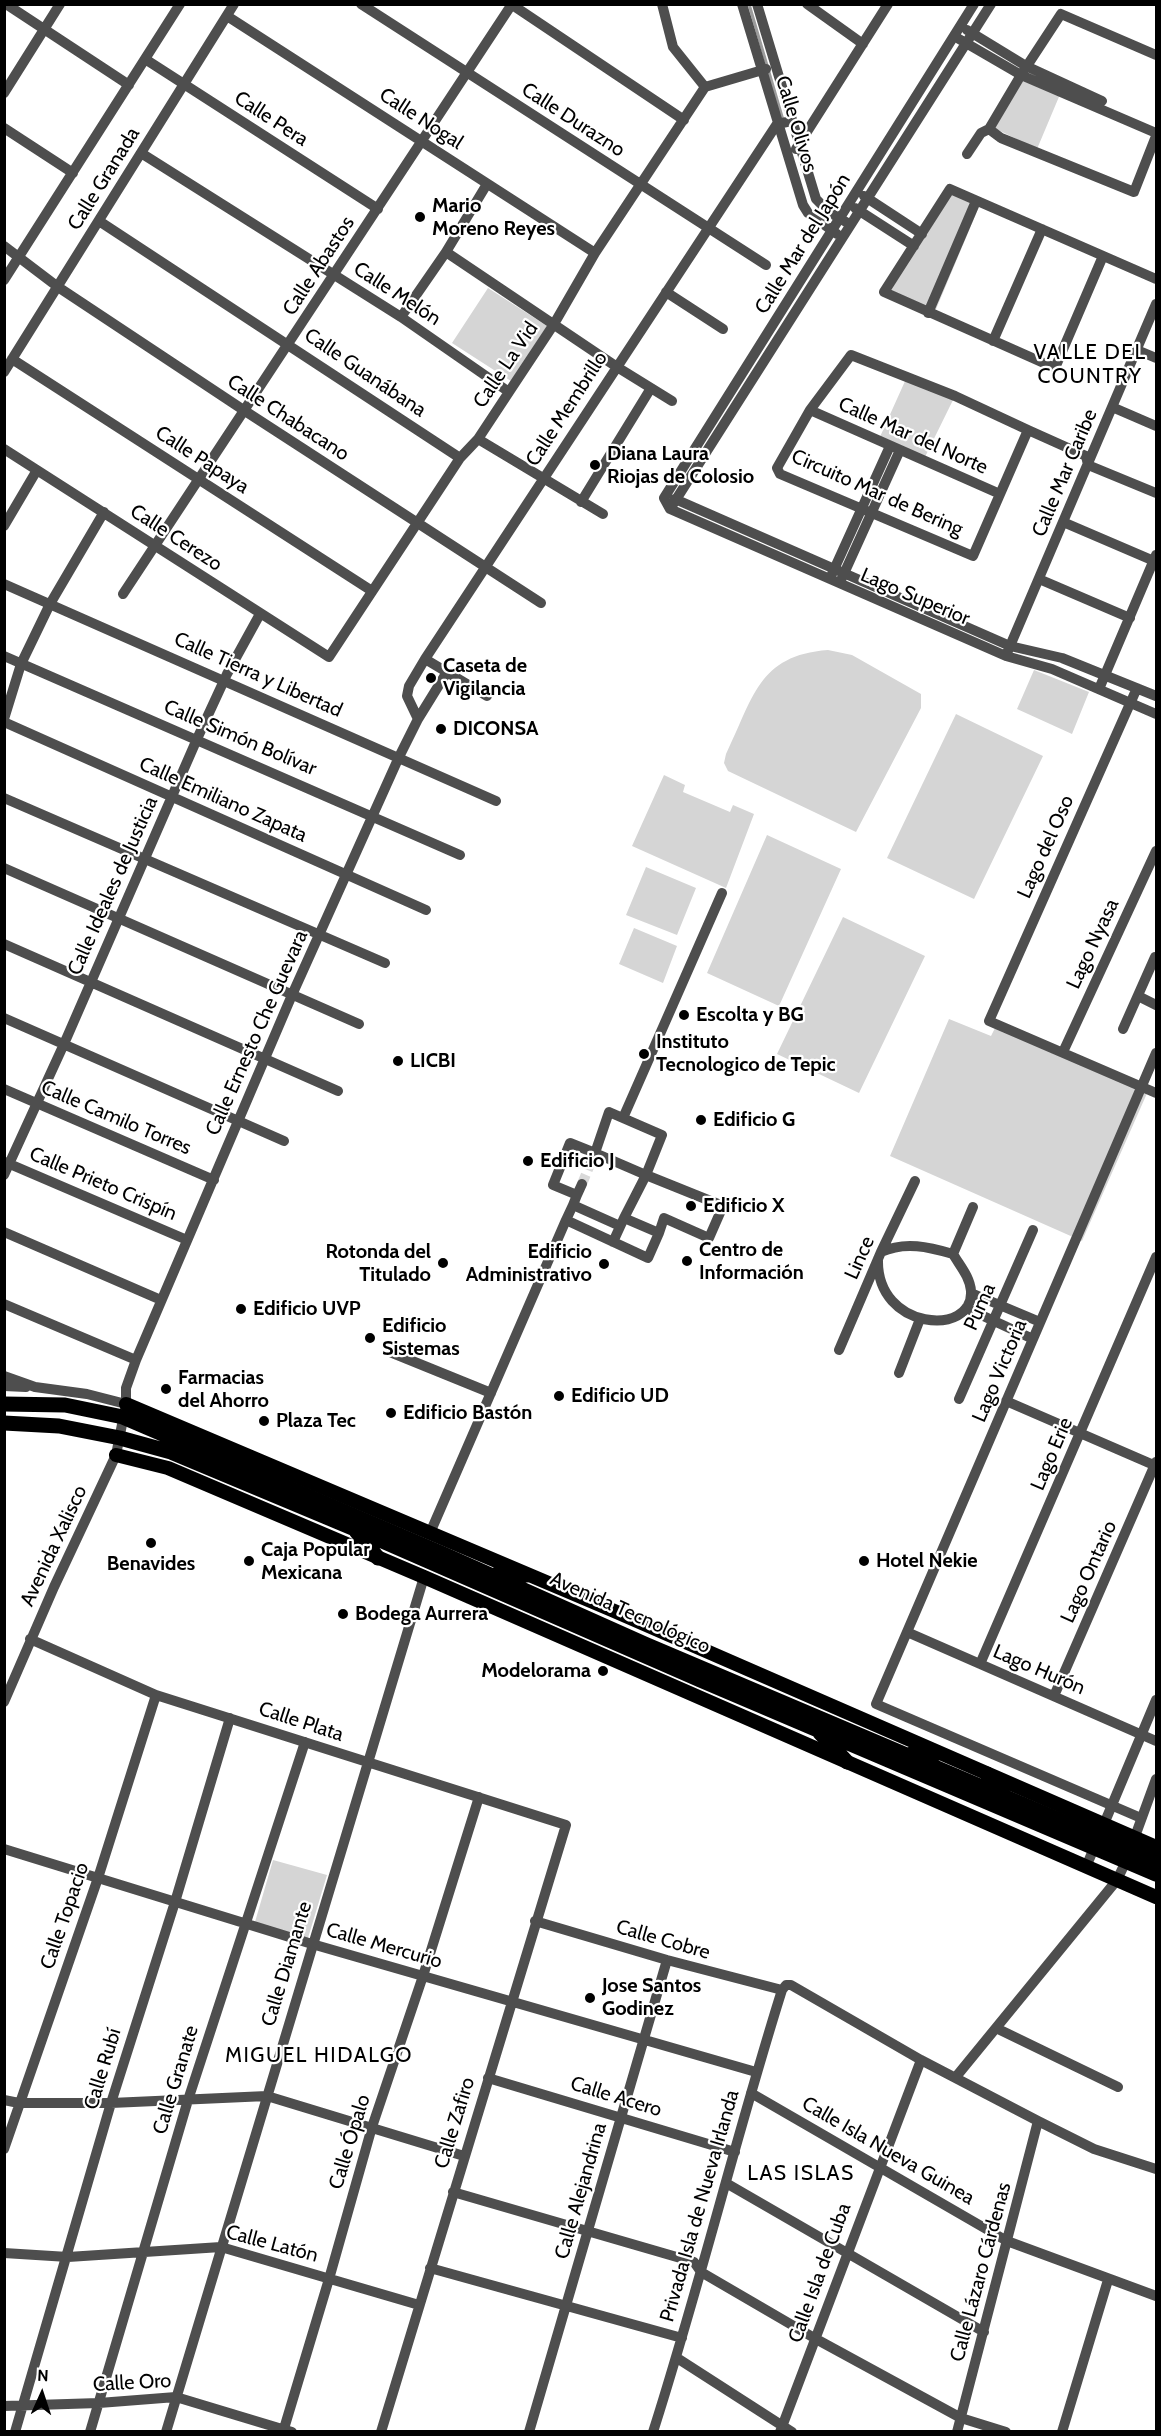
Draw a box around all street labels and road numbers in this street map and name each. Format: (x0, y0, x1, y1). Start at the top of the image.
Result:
street label: Calle Olivos (770, 73, 822, 175)
street label: Calle Durazno (517, 78, 629, 162)
street label: Calle Nogal (375, 83, 467, 155)
street label: Calle Pera (230, 86, 312, 152)
street label: Calle Granada (63, 123, 145, 235)
street label: Calle Mar del Japón (750, 169, 856, 319)
street label: Calle Abastos (278, 212, 360, 320)
street label: Calle Melón (349, 257, 445, 331)
street label: Calle La Vid (469, 317, 543, 413)
street label: Calle Guanábana (300, 323, 430, 423)
street label: Calle Membrillo (521, 347, 613, 471)
street label: Calle Chabacano (223, 370, 353, 466)
street label: Calle Mar del Norte (835, 392, 991, 480)
street label: Calle Mar Caribe (1027, 406, 1103, 540)
street label: Calle Papaya (151, 421, 253, 499)
street label: Circuito Mar de Bering (787, 444, 967, 542)
street label: Calle Cerezo (126, 499, 226, 577)
street label: Lago Superior (857, 563, 973, 631)
street label: Calle Tierra y Libertad (170, 627, 346, 723)
street label: Calle Simón Bolívar (160, 695, 320, 781)
street label: Calle Emiliano Zapata (135, 752, 311, 848)
street label: Lago del Oso (1013, 792, 1079, 902)
street label: Calle Ideales de Justicia (63, 793, 163, 979)
street label: Lago Nyasa (1062, 895, 1124, 993)
street label: Calle Ernesto Che Guevara (201, 927, 313, 1139)
street label: Calle Camilo Torres (37, 1076, 195, 1160)
street label: Calle Prieto Crispín (26, 1142, 180, 1226)
street label: Lince (840, 1233, 880, 1283)
street label: Puma (959, 1280, 1001, 1334)
street label: Lago Victoria (968, 1316, 1032, 1426)
street label: Lago Erie (1026, 1414, 1078, 1494)
street label: Avenida Xalisco (15, 1482, 93, 1610)
street label: Lago Ontario (1056, 1517, 1122, 1627)
street label: Avenida Tecnológico (546, 1567, 714, 1659)
street label: Lago Hurón (989, 1640, 1089, 1700)
street label: Calle Plata (256, 1697, 346, 1747)
street label: Calle Topacio (36, 1860, 94, 1972)
street label: Calle Diamante (257, 1899, 317, 2029)
street label: Calle Cobre (613, 1915, 713, 1965)
street label: Calle Mercurio (323, 1918, 445, 1974)
street label: Calle Granate (148, 2023, 204, 2137)
street label: Calle Rubí (79, 2025, 127, 2113)
street label: Calle Acero (567, 2072, 665, 2122)
street label: Calle Zafiro (430, 2074, 480, 2172)
street label: Privada Isla de Nueva Irlanda (655, 2087, 745, 2325)
street label: Calle Ópalo (324, 2092, 376, 2192)
street label: Calle Isla Nueva Guinea (797, 2092, 979, 2210)
street label: Calle Alejandrina (550, 2120, 612, 2262)
street label: Calle Lázaro Cárdenas (946, 2180, 1016, 2364)
street label: Calle Isla de Cuba (784, 2200, 856, 2346)
street label: Calle Latón (223, 2220, 321, 2268)
street label: Calle Oro (92, 2369, 172, 2397)

